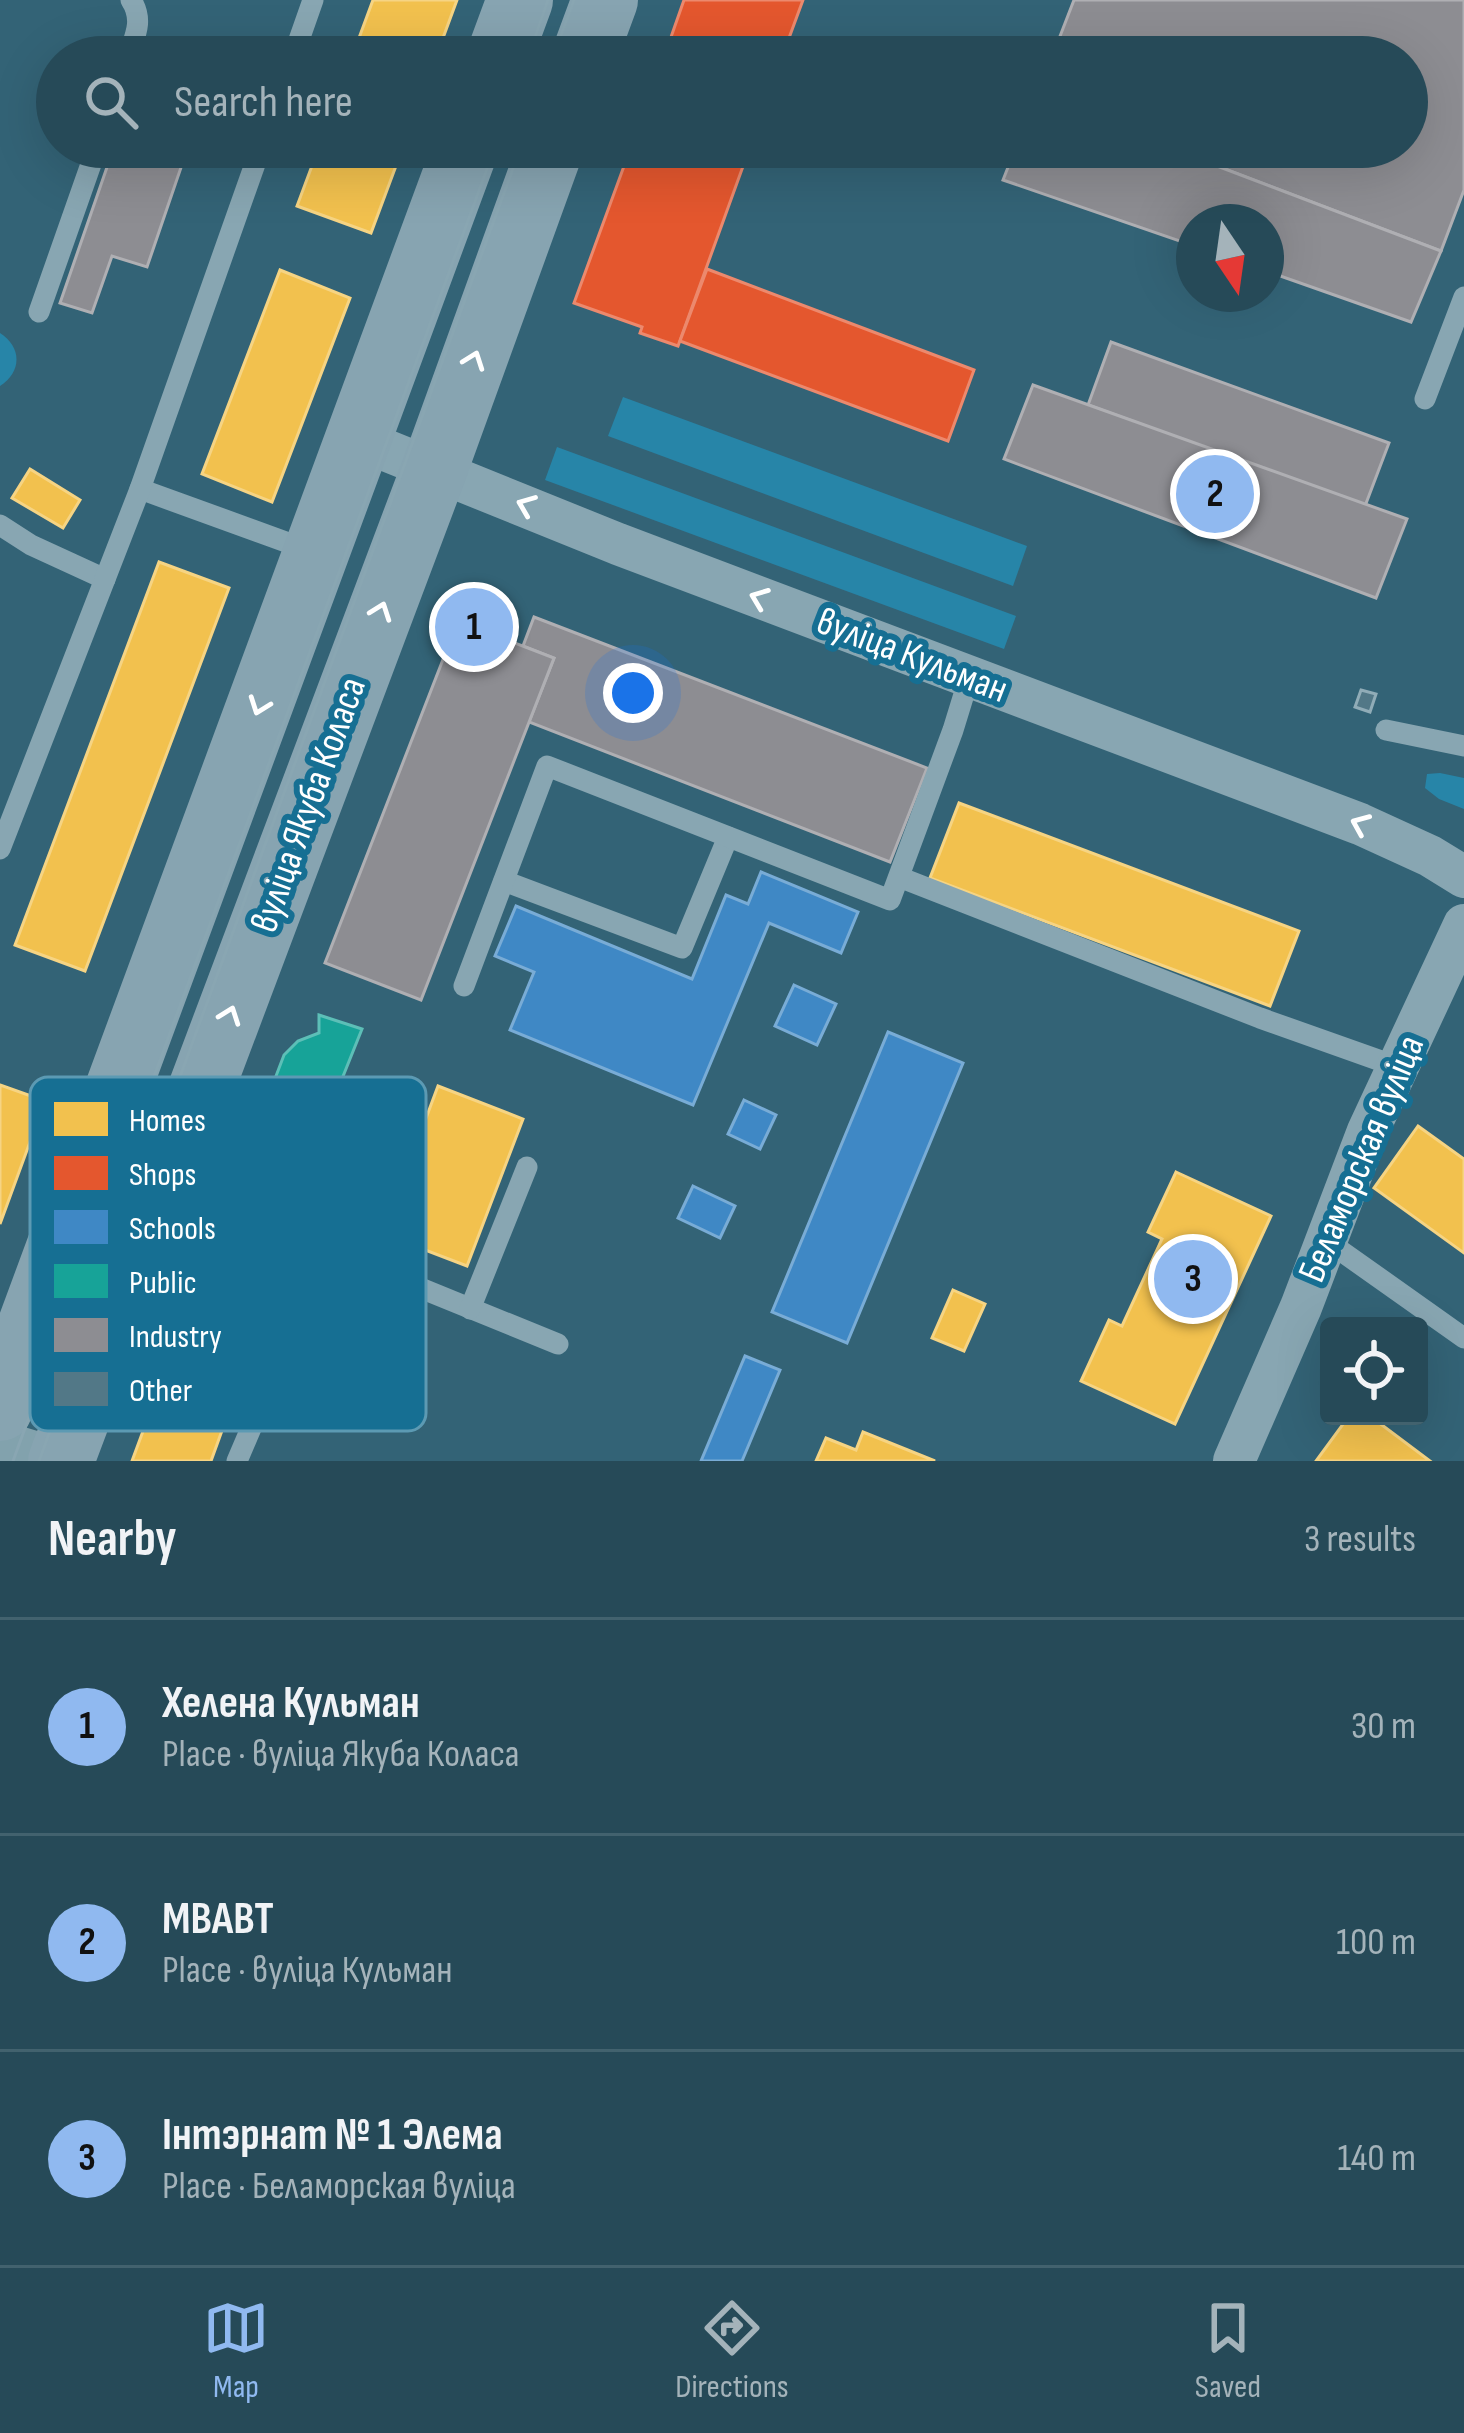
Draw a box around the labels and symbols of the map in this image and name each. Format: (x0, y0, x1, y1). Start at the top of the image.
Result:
north arrow (1176, 204, 1284, 312)
one-way arrow (460, 351, 484, 372)
pin: 2 (1176, 449, 1254, 539)
one-way arrow (517, 495, 538, 520)
pin: 1 (435, 582, 513, 672)
one-way arrow (750, 587, 771, 612)
street label: вуліца Кульман (810, 598, 1014, 714)
one-way arrow (367, 601, 392, 622)
your location (603, 663, 663, 723)
street label: вуліца Якуба Коласа (241, 671, 377, 939)
one-way arrow (249, 694, 274, 715)
one-way arrow (1350, 814, 1371, 838)
one-way arrow (216, 1006, 240, 1027)
street label: Беламорская вуліца (1289, 1028, 1435, 1290)
legend (30, 1077, 426, 1431)
text: Homes (129, 1101, 206, 1141)
text: Shops (129, 1155, 196, 1195)
text: Schools (129, 1209, 216, 1249)
pin: 3 (1154, 1234, 1232, 1324)
text: Public (129, 1263, 197, 1303)
text: Industry (129, 1317, 222, 1357)
text: Other (129, 1371, 192, 1411)

